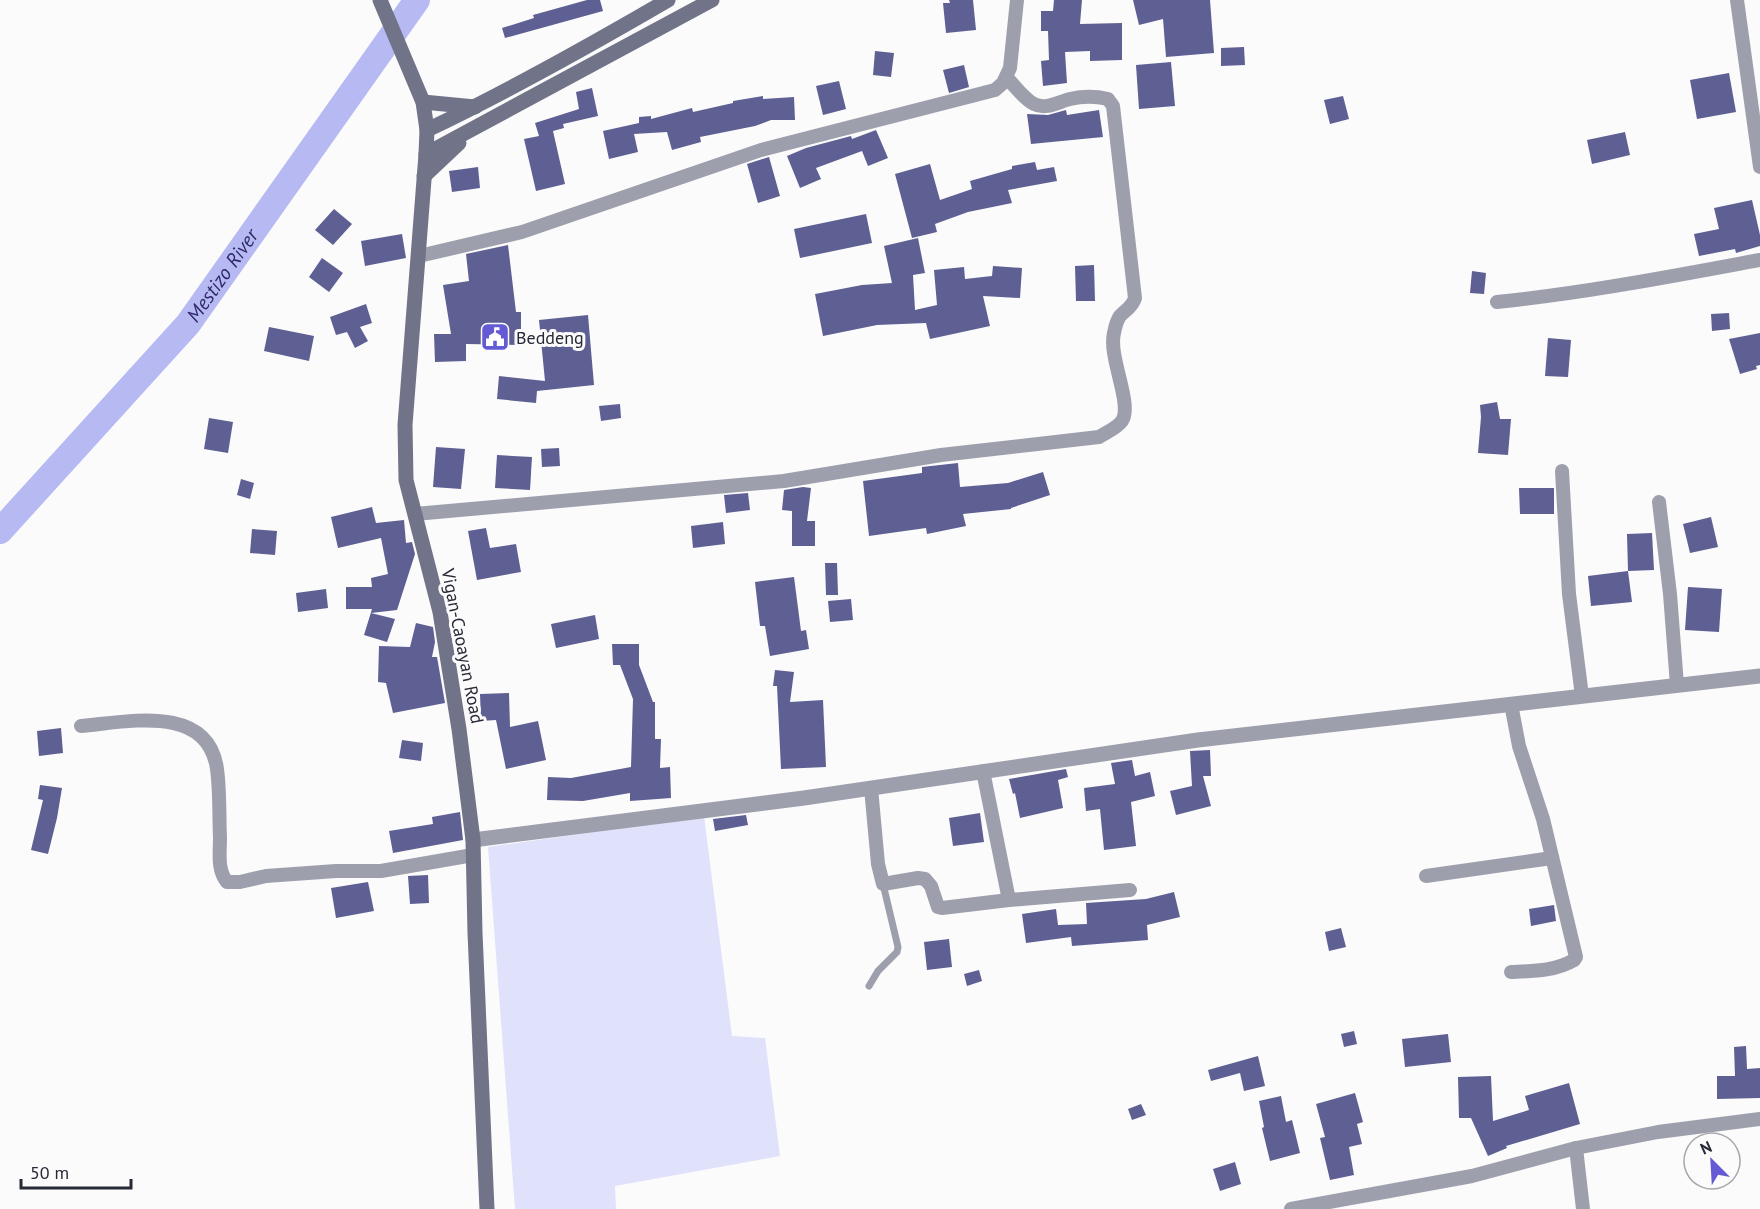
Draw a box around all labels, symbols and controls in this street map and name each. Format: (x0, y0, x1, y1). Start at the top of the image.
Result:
water label: Mestizo River (180, 223, 265, 327)
public building icon: Beddeng (479, 321, 511, 353)
place label: Beddeng (516, 326, 584, 349)
street label: Vigan-Caoayan Road (436, 566, 489, 726)
north arrow (1682, 1131, 1742, 1191)
text: N (1697, 1136, 1715, 1159)
scale bar (21, 1152, 130, 1190)
text: 50 m (30, 1161, 69, 1184)

